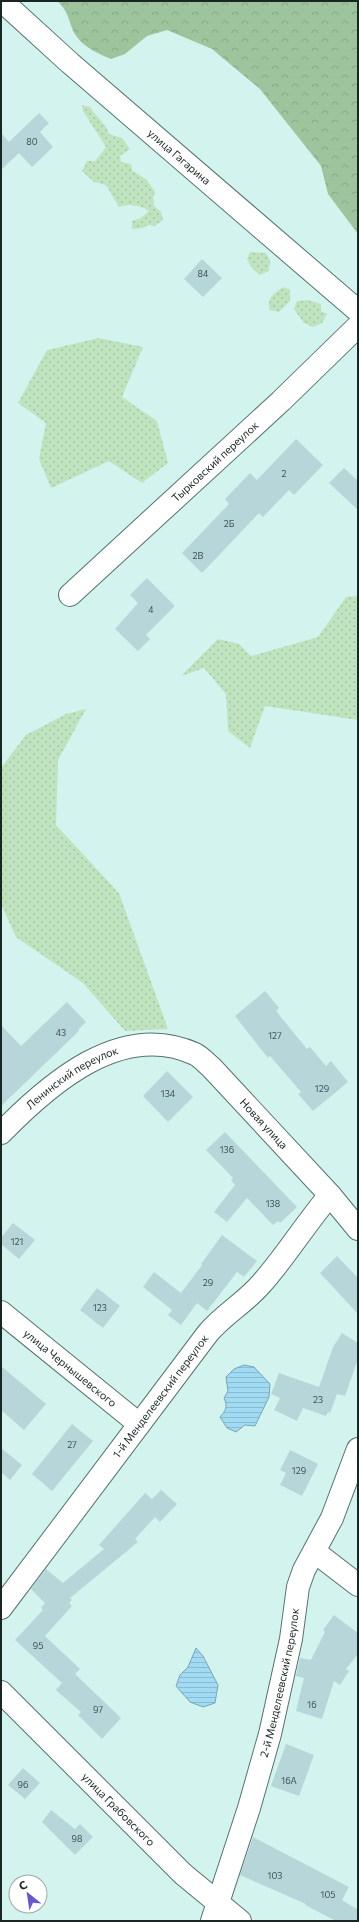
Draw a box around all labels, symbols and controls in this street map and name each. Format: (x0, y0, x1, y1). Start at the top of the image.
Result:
street label: улица Гагарина (145, 126, 213, 187)
house number: 80 (26, 136, 38, 147)
house number: 84 (198, 268, 209, 279)
street label: Тырковский переулок (169, 418, 261, 504)
house number: 2 (282, 468, 287, 479)
house number: 2Б (224, 518, 235, 529)
house number: 2В (193, 550, 204, 561)
house number: 4 (148, 604, 154, 615)
house number: 43 (56, 1027, 66, 1038)
house number: 127 (268, 1030, 282, 1041)
street label: Ленинский переулок (23, 1043, 120, 1112)
house number: 129 (315, 1083, 329, 1094)
house number: 134 (161, 1088, 176, 1099)
street label: Новая улица (237, 1095, 291, 1151)
house number: 136 (220, 1144, 234, 1155)
house number: 138 (266, 1198, 280, 1209)
house number: 121 (11, 1236, 23, 1247)
house number: 29 (203, 1277, 213, 1288)
house number: 123 (93, 1302, 107, 1313)
street label: улица Чернышевского (21, 1326, 120, 1410)
street label: 1-й Менделеевский переулок (109, 1332, 211, 1460)
house number: 23 (313, 1394, 323, 1405)
house number: 27 (67, 1439, 77, 1450)
house number: 129 (292, 1465, 306, 1476)
street label: 2-й Менделеевский переулок (257, 1607, 301, 1759)
house number: 95 (33, 1640, 43, 1651)
house number: 16 (307, 1699, 317, 1710)
house number: 97 (93, 1704, 103, 1715)
street label: улица Грабовского (80, 1770, 158, 1848)
house number: 16А (281, 1775, 297, 1786)
house number: 96 (18, 1779, 28, 1790)
house number: 98 (72, 1833, 82, 1844)
house number: 103 (268, 1870, 282, 1881)
north arrow (8, 1874, 48, 1914)
text: С (16, 1877, 30, 1892)
house number: 105 (321, 1889, 335, 1900)

